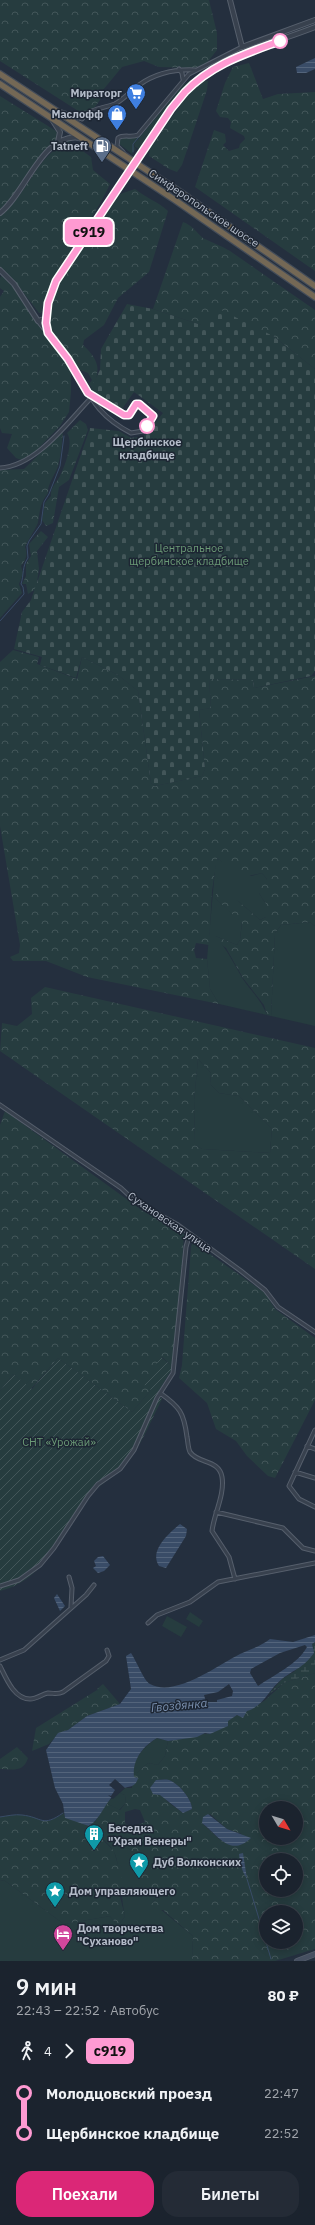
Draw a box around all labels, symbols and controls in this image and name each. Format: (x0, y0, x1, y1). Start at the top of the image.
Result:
unlabelled marker (272, 33, 288, 49)
supermarket icon: Мираторг (125, 82, 147, 110)
place label: Мираторг (70, 86, 122, 100)
shop icon: Маслофф (106, 103, 128, 131)
place label: Маслофф (51, 107, 103, 121)
fuel station icon: Tatneft (91, 135, 113, 163)
place label: Tatneft (51, 139, 88, 153)
street label: Симферопольское шоссе (146, 166, 262, 250)
line badge: с919 (61, 219, 117, 245)
text: с919 (73, 223, 105, 241)
marker: Щербинское кладбище (139, 418, 155, 434)
place label: Щербинское кладбище (113, 435, 181, 462)
park label: Центральное щербинское кладбище (129, 541, 249, 568)
street label: Сухановская улица (125, 1189, 215, 1255)
park label: СНТ «Урожай» (22, 1435, 96, 1449)
water label: Гвоздянка (150, 1695, 208, 1715)
north arrow (259, 1801, 303, 1845)
map controls (259, 1801, 303, 1949)
place label: Беседка "Храм Венеры" (108, 1821, 192, 1848)
building icon: Беседка "Храм Венеры" (83, 1823, 105, 1851)
place icon: Дуб Волконских (128, 1851, 150, 1879)
button: locate (259, 1853, 303, 1897)
place label: Дуб Волконских (153, 1855, 241, 1869)
place icon: Дом управляющего (44, 1880, 66, 1908)
place label: Дом управляющего (69, 1884, 175, 1898)
button: layers (259, 1905, 303, 1949)
place label: Дом творчества "Суханово" (77, 1921, 164, 1948)
hotel icon: Дом творчества "Суханово" (52, 1923, 74, 1951)
text: 9 мин (16, 1972, 77, 2001)
text: 80 ₽ (268, 1986, 299, 2005)
text: 22:43 – 22:52 · Автобус (16, 2002, 159, 2019)
icon: walk (16, 2040, 38, 2062)
icon: forward (58, 2040, 80, 2062)
text: с919 (94, 2042, 126, 2060)
text: 4 (44, 2043, 52, 2060)
text: Молодцовский проезд (46, 2084, 212, 2103)
text: 22:47 (264, 2085, 299, 2102)
text: Щербинское кладбище (46, 2124, 219, 2143)
text: 22:52 (264, 2125, 299, 2142)
button: Поехали (16, 2171, 154, 2217)
button: Билеты (162, 2171, 299, 2217)

